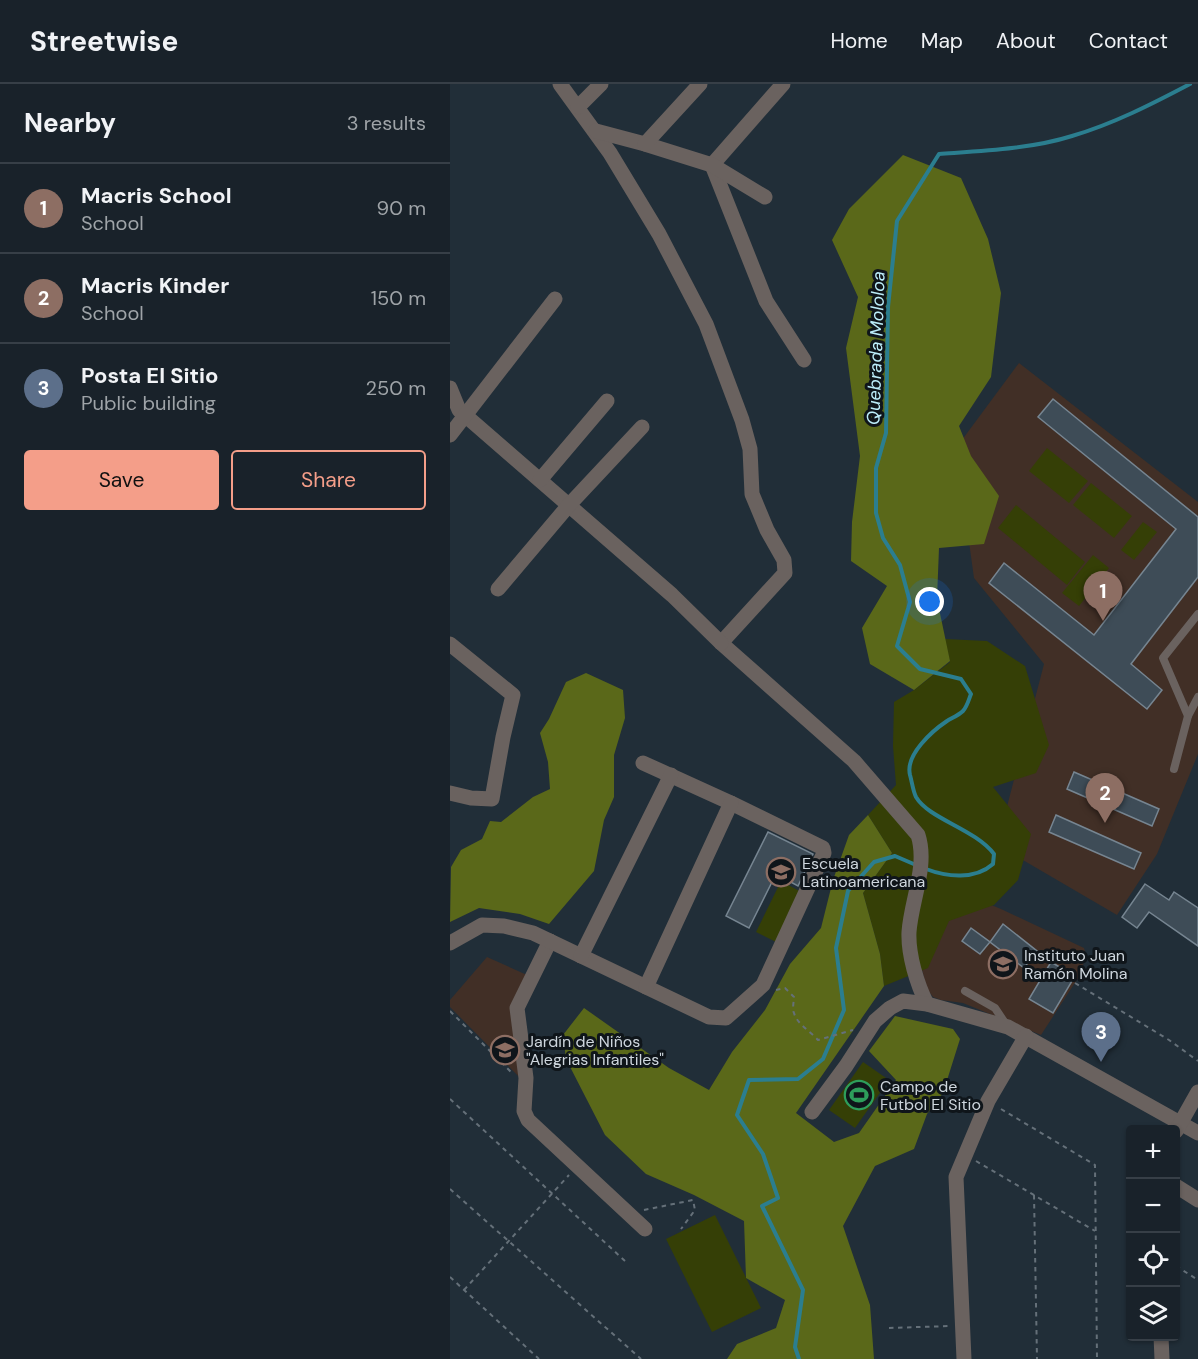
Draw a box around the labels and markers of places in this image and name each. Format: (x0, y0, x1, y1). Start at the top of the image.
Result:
pin: 1 (1084, 572, 1122, 621)
pin: 2 (1086, 774, 1124, 823)
place label: Escuela Latinoamericana (802, 853, 925, 892)
school or university icon: Escuela Latinoamericana (765, 856, 797, 888)
place label: Instituto Juan Ramón Molina (1024, 945, 1127, 984)
school or university icon: Instituto Juan Ramón Molina (987, 948, 1019, 980)
pin: 3 (1082, 1012, 1120, 1062)
place label: Jardín de Niños "Alegrias Infantiles" (526, 1031, 664, 1070)
school or university icon: Jardín de Niños "Alegrias Infantiles" (489, 1034, 521, 1066)
place label: Campo de Futbol El Sitio (880, 1076, 981, 1115)
sports icon: Campo de Futbol El Sitio (843, 1079, 875, 1111)

